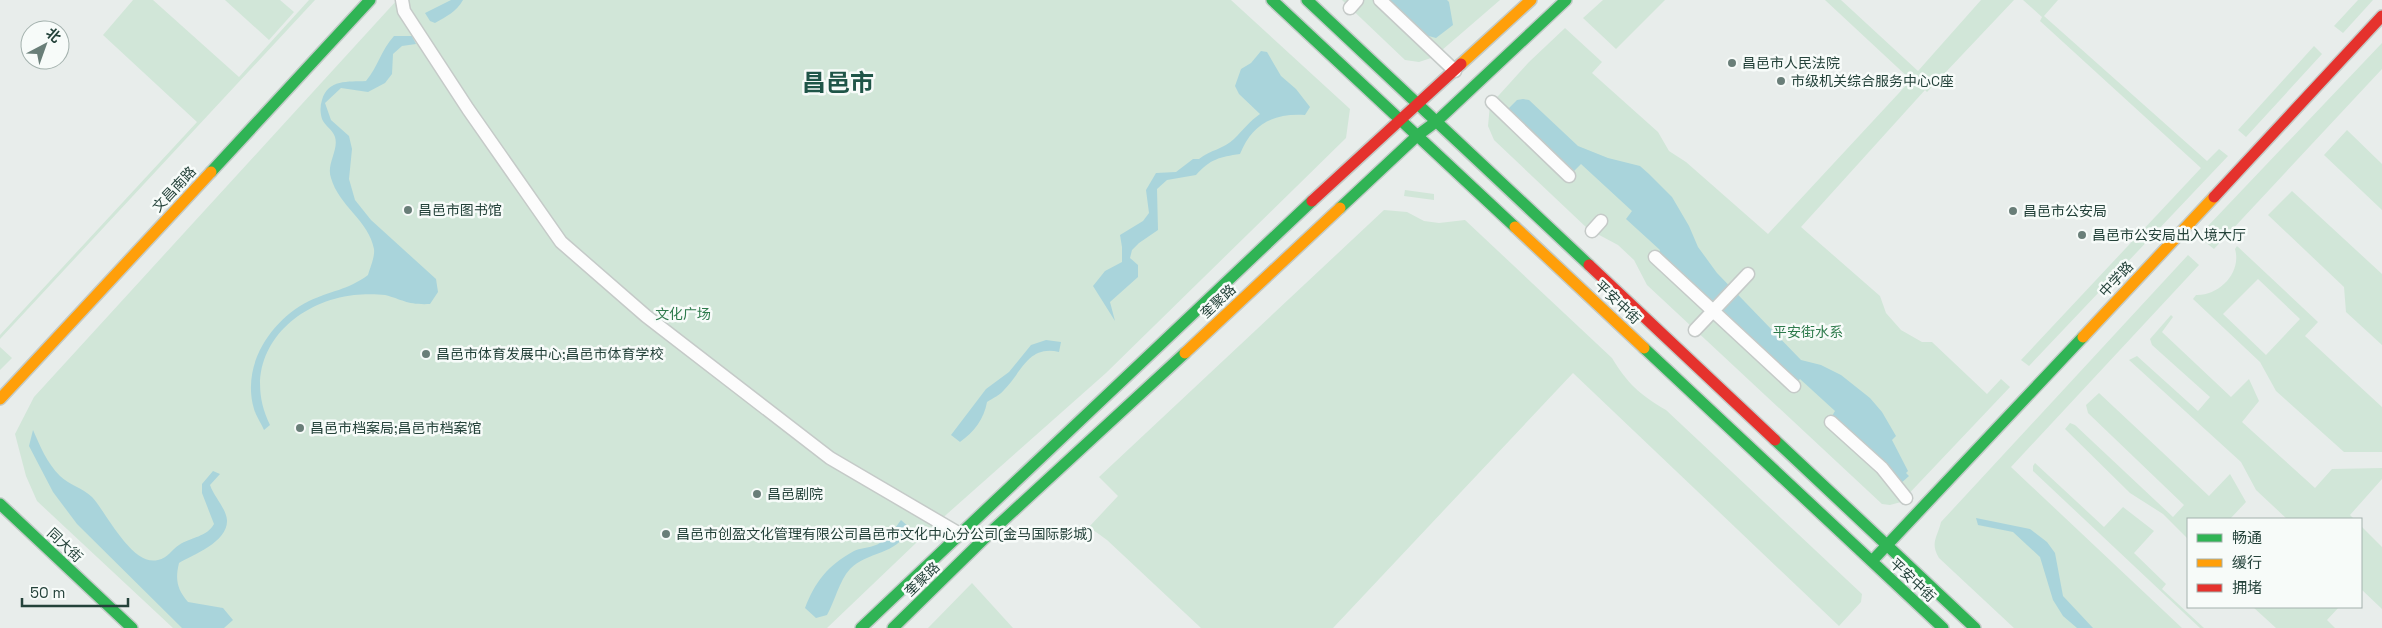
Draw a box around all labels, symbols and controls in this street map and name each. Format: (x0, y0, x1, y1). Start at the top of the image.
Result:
north arrow (20, 20, 70, 70)
text: 北 (42, 24, 65, 47)
place label: 昌邑市人民法院 (1742, 54, 1840, 72)
marker: 昌邑市人民法院 (1726, 57, 1738, 69)
district label: 昌邑市 (802, 67, 874, 98)
place label: 市级机关综合服务中心C座 (1791, 72, 1954, 90)
marker: 市级机关综合服务中心C座 (1775, 75, 1787, 87)
street label: 文昌南路 (148, 162, 200, 216)
place label: 昌邑市图书馆 (418, 201, 502, 219)
place label: 昌邑市公安局 (2023, 202, 2107, 220)
marker: 昌邑市图书馆 (402, 204, 414, 216)
marker: 昌邑市公安局 (2007, 205, 2019, 217)
place label: 昌邑市公安局出入境大厅 (2092, 226, 2246, 244)
marker: 昌邑市公安局出入境大厅 (2076, 229, 2088, 241)
street label: 中学路 (2095, 258, 2137, 300)
street label: 平安中街 (1591, 276, 1645, 328)
street label: 奎聚路 (1197, 280, 1239, 322)
park label: 文化广场 (655, 305, 711, 323)
park label: 平安街水系 (1773, 323, 1843, 341)
place label: 昌邑市体育发展中心;昌邑市体育学校 (436, 345, 664, 363)
marker: 昌邑市体育发展中心;昌邑市体育学校 (420, 348, 432, 360)
place label: 昌邑市档案局;昌邑市档案馆 (310, 419, 482, 437)
marker: 昌邑市档案局;昌邑市档案馆 (294, 422, 306, 434)
place label: 昌邑剧院 (767, 485, 823, 503)
marker: 昌邑剧院 (751, 488, 763, 500)
legend (2187, 518, 2362, 608)
street label: 同大街 (44, 524, 86, 566)
place label: 昌邑市创盈文化管理有限公司昌邑市文化中心分公司(金马国际影城) (676, 525, 1093, 543)
marker: 昌邑市创盈文化管理有限公司昌邑市文化中心分公司(金马国际影城) (660, 528, 672, 540)
text: 畅通 (2232, 528, 2262, 547)
text: 缓行 (2232, 553, 2262, 572)
street label: 平安中街 (1886, 554, 1940, 606)
street label: 奎聚路 (901, 558, 943, 600)
scale bar (22, 576, 129, 608)
text: 拥堵 (2232, 578, 2262, 597)
text: 50 m (30, 583, 65, 602)

